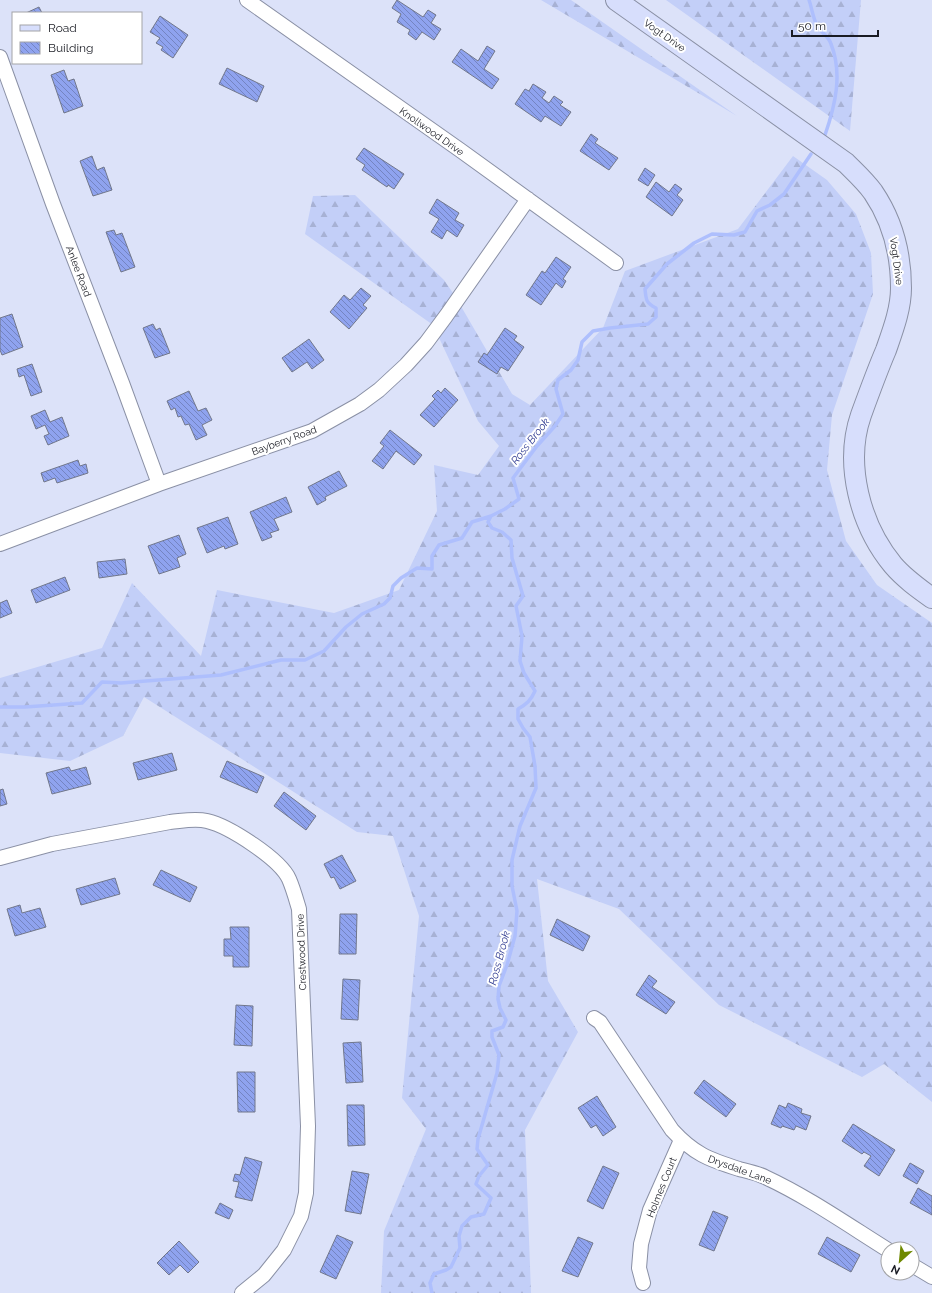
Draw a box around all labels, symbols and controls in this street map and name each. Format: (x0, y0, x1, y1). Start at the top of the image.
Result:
legend (12, 12, 142, 64)
scale bar (792, 12, 878, 38)
street label: Vogt Drive (642, 17, 688, 54)
text: 50 m (798, 19, 826, 33)
text: Road (48, 21, 77, 35)
text: Building (48, 41, 94, 55)
street label: Knollwood Drive (397, 105, 466, 158)
street label: Vogt Drive (888, 237, 905, 286)
street label: Anlee Road (64, 244, 93, 298)
water label: Ross Brook (508, 415, 553, 467)
street label: Bayberry Road (250, 424, 318, 457)
street label: Crestwood Drive (295, 913, 308, 991)
water label: Ross Brook (486, 930, 513, 987)
street label: Drysdale Lane (707, 1153, 773, 1186)
street label: Holmes Court (644, 1155, 679, 1219)
north arrow (880, 1241, 920, 1281)
text: N (889, 1262, 902, 1277)

